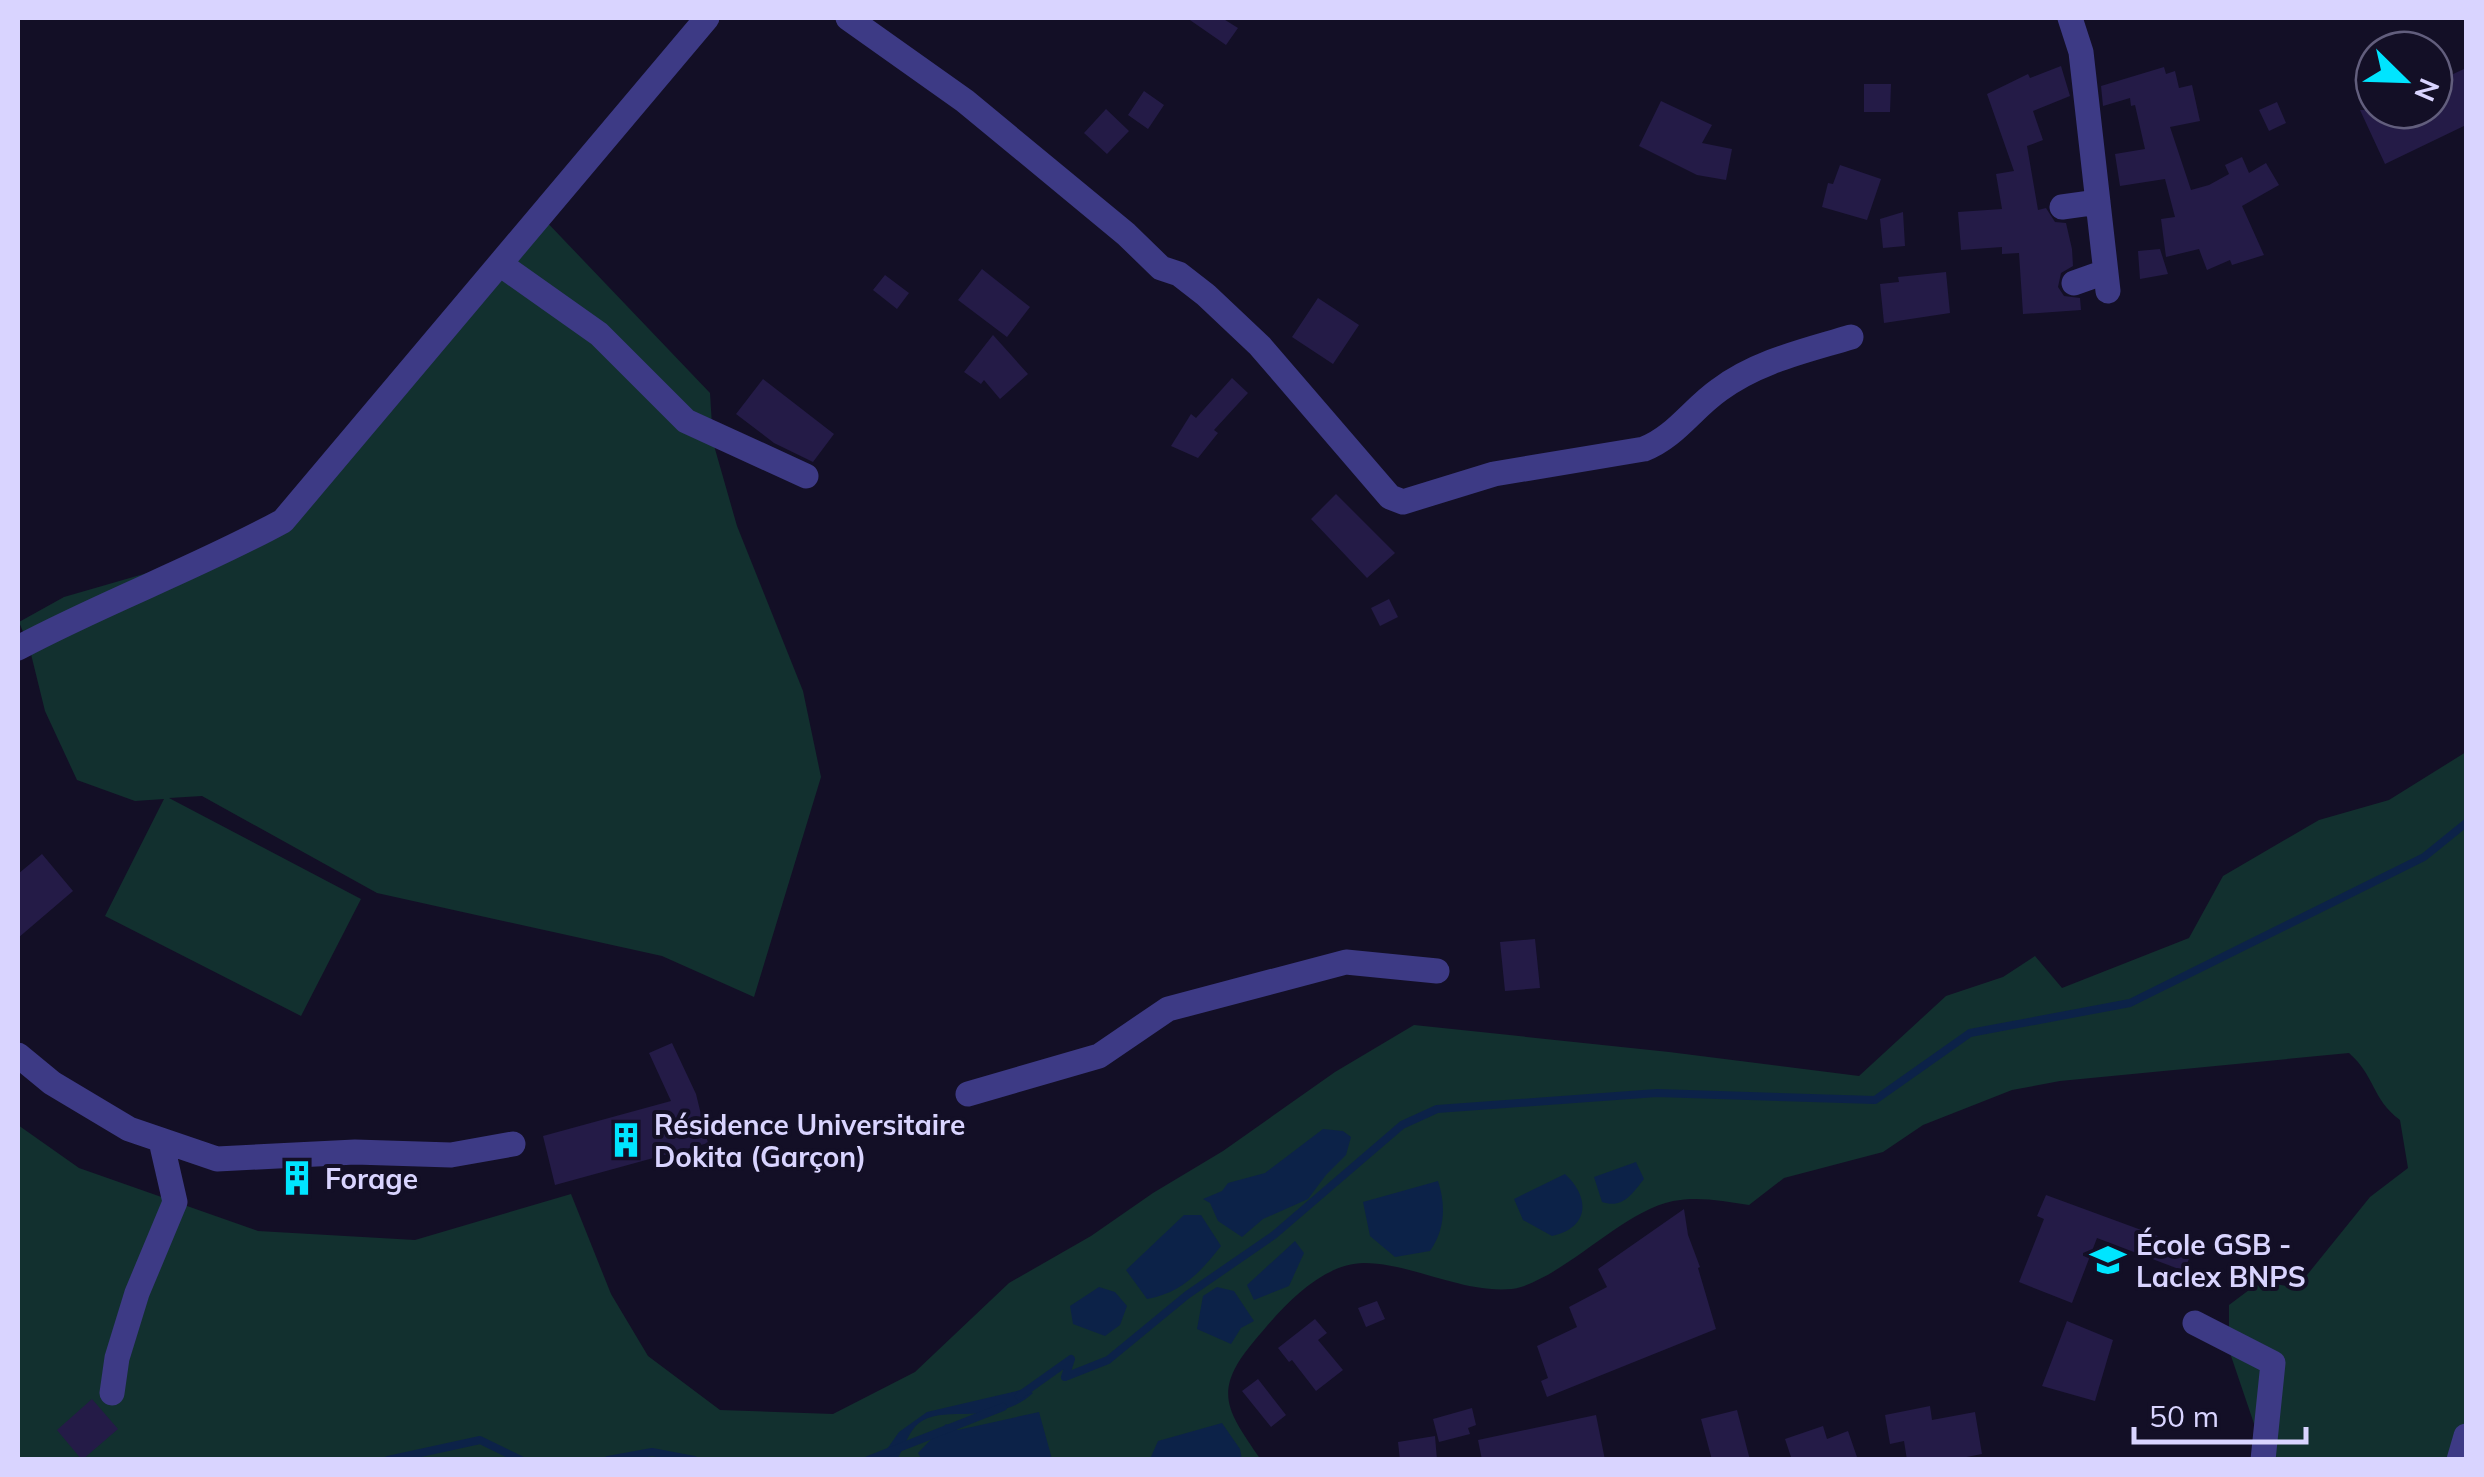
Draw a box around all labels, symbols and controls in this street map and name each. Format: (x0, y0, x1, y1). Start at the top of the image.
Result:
north arrow (2354, 30, 2454, 130)
text: N (2407, 73, 2448, 107)
place label: Résidence Universitaire Dokita (Garçon) (654, 1107, 965, 1174)
building icon: Résidence Universitaire Dokita (Garçon) (607, 1121, 645, 1159)
building icon: Forage (278, 1159, 316, 1197)
place label: Forage (325, 1161, 418, 1196)
place label: École GSB - Laclex BNPS (2136, 1227, 2306, 1294)
school or university icon: École GSB - Laclex BNPS (2089, 1241, 2127, 1279)
scale bar (2134, 1382, 2306, 1444)
text: 50 m (2149, 1397, 2219, 1435)

